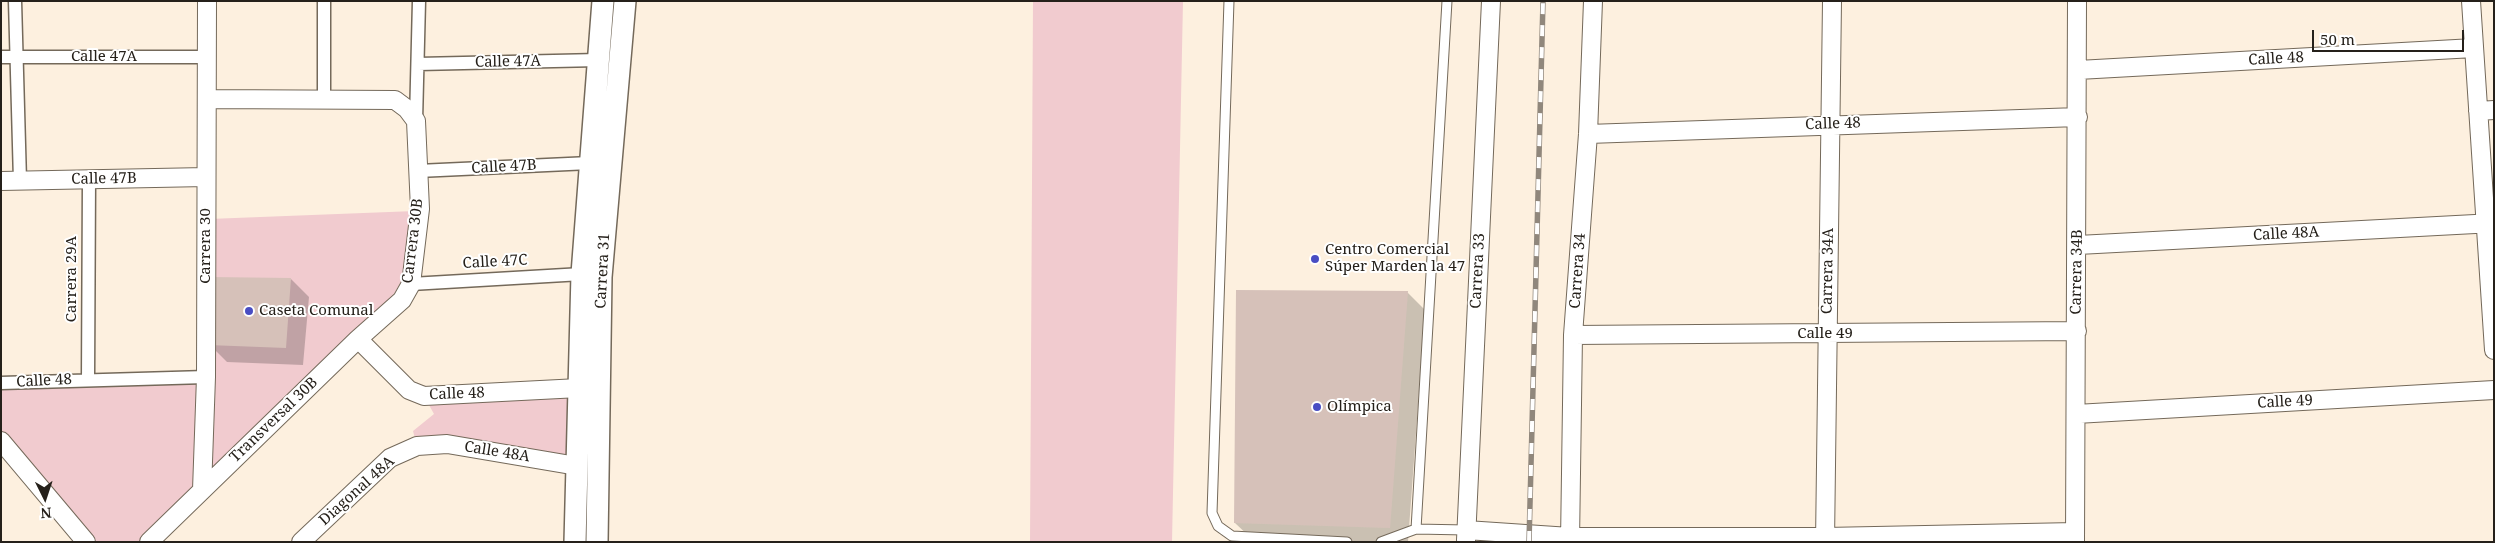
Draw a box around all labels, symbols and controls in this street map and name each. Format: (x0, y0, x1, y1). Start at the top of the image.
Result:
scale bar (2315, 20, 2468, 52)
text: 50 m (2320, 29, 2355, 49)
street label: Calle 47A (71, 48, 137, 66)
street label: Calle 48 (2248, 49, 2304, 69)
street label: Calle 47A (475, 52, 541, 72)
street label: Calle 48 (1805, 114, 1861, 134)
street label: Calle 47B (471, 156, 537, 178)
street label: Calle 47B (71, 169, 137, 189)
street label: Carrera 30B (399, 197, 427, 285)
street label: Carrera 30 (197, 208, 215, 284)
street label: Calle 48A (2252, 223, 2320, 245)
street label: Carrera 34A (1818, 228, 1838, 314)
street label: Carrera 34B (2067, 229, 2087, 315)
street label: Carrera 31 (592, 233, 614, 309)
street label: Carrera 33 (1467, 233, 1489, 309)
street label: Carrera 34 (1566, 233, 1590, 309)
street label: Carrera 29A (63, 236, 81, 322)
place label: Centro Comercial Súper Marden la 47 (1325, 241, 1465, 276)
street label: Calle 47C (462, 251, 528, 273)
marker: Centro Comercial Súper Marden la 47 (1309, 253, 1321, 265)
place label: Caseta Comunal (259, 302, 373, 320)
marker: Caseta Comunal (243, 305, 255, 317)
street label: Calle 49 (1797, 325, 1853, 343)
street label: Calle 48 (16, 371, 72, 391)
street label: Transversal 30B (226, 374, 322, 466)
street label: Calle 48 (429, 384, 485, 404)
street label: Calle 49 (2257, 392, 2313, 412)
place label: Olímpica (1327, 398, 1392, 416)
marker: Olímpica (1311, 401, 1323, 413)
street label: Calle 48A (463, 438, 531, 466)
street label: Diagonal 48A (316, 453, 398, 529)
north arrow (20, 473, 70, 523)
text: N (40, 504, 52, 523)

